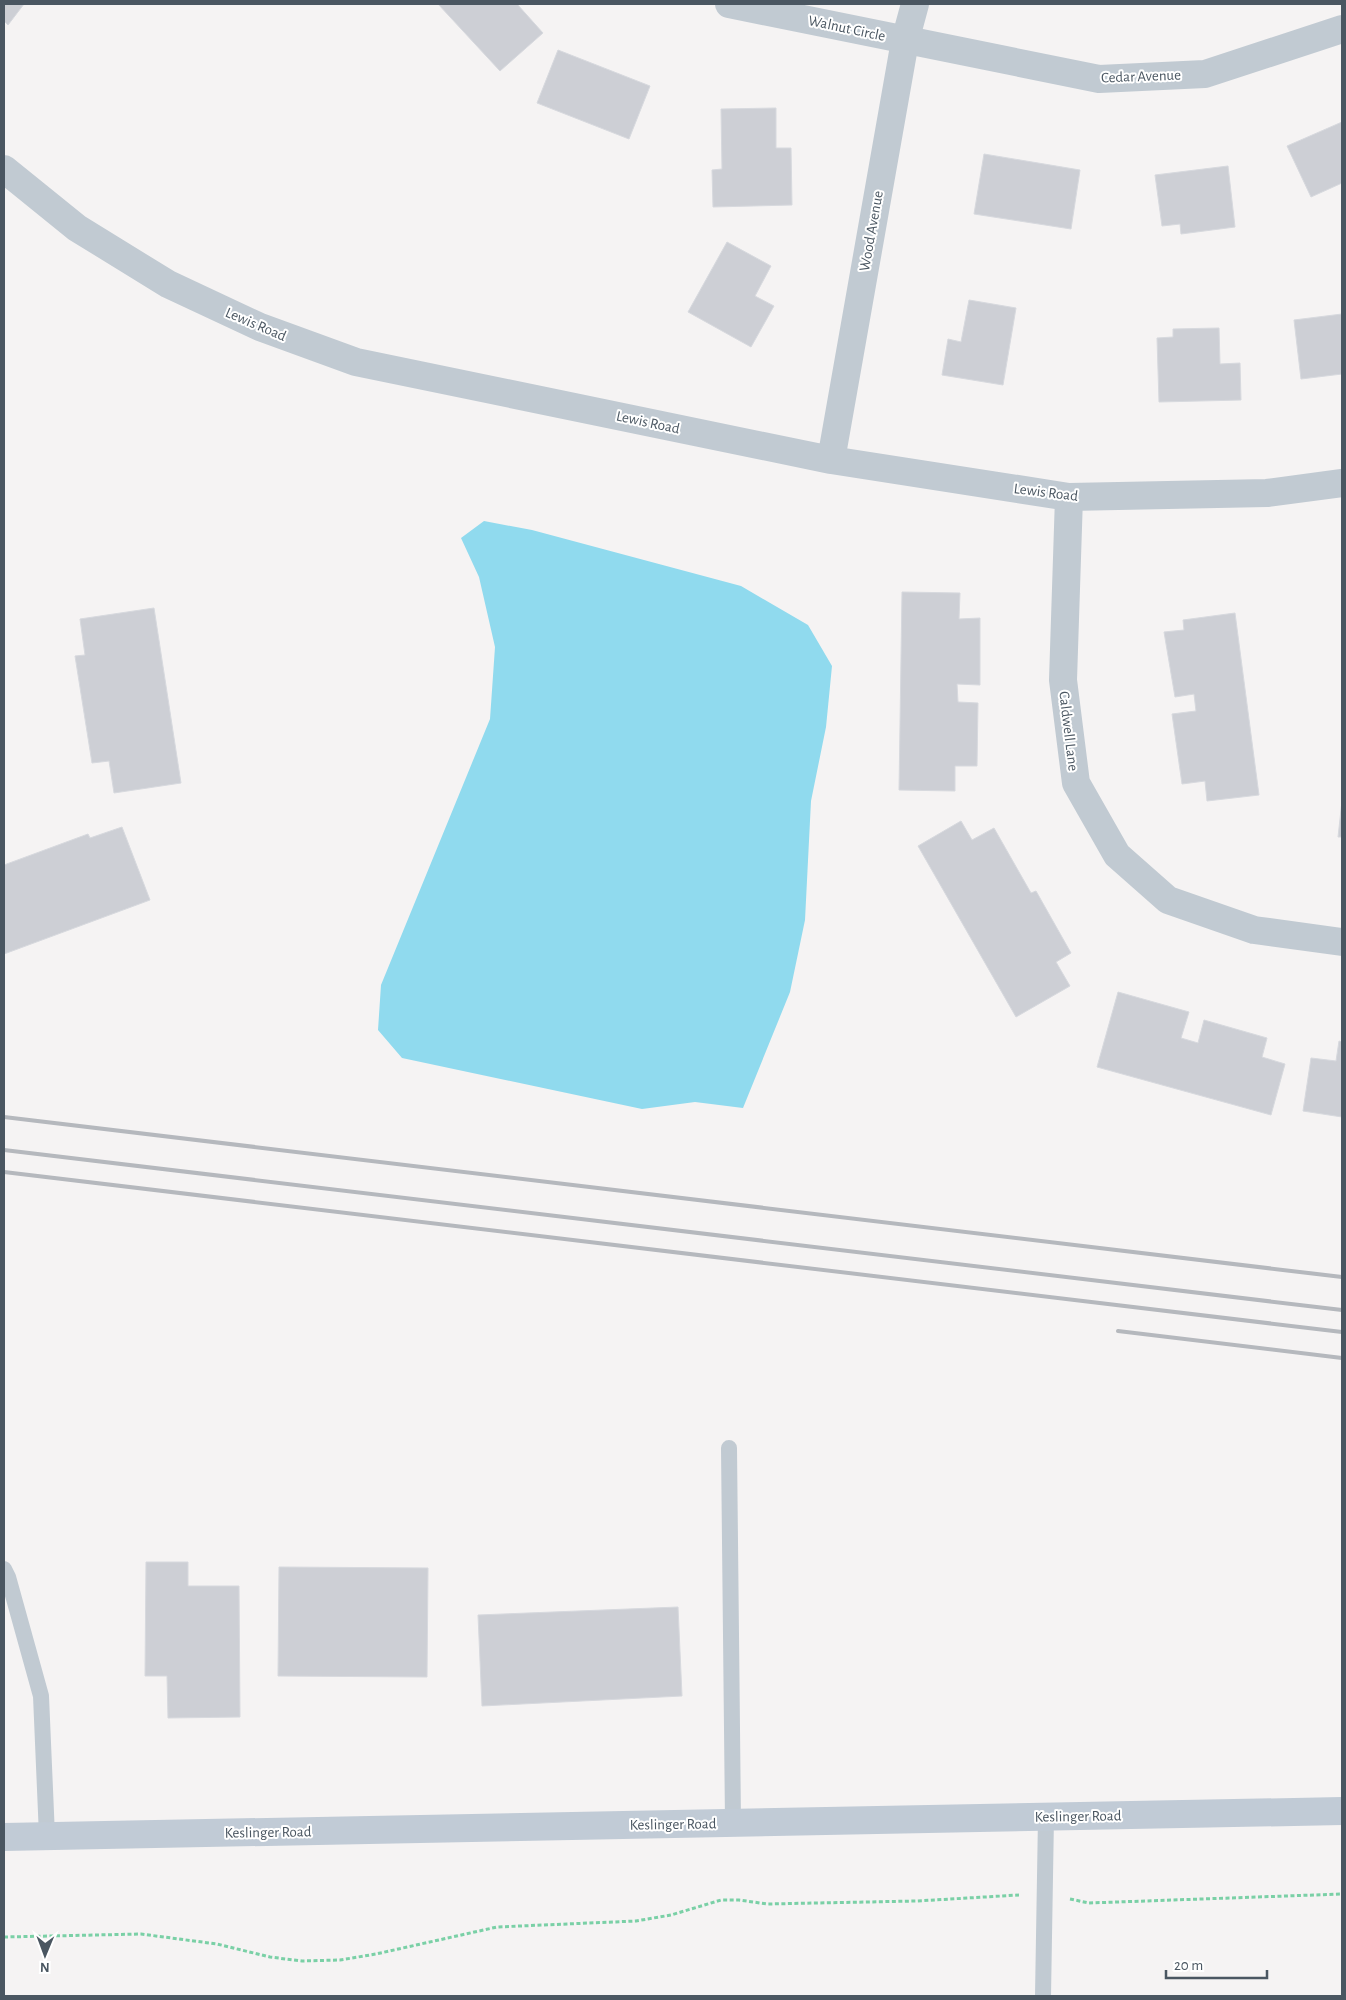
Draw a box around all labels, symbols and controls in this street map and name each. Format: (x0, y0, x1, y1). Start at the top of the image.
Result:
street label: Walnut Circle (807, 13, 887, 44)
street label: Cedar Avenue (1101, 68, 1181, 85)
street label: Wood Avenue (857, 190, 886, 272)
street label: Lewis Road (223, 305, 289, 344)
street label: Lewis Road (615, 408, 681, 437)
street label: Lewis Road (1013, 481, 1079, 504)
street label: Caldwell Lane (1056, 690, 1081, 772)
street label: Keslinger Road (1034, 1808, 1122, 1825)
street label: Keslinger Road (629, 1816, 717, 1833)
street label: Keslinger Road (224, 1824, 312, 1841)
north arrow (20, 1930, 70, 1980)
scale bar (1166, 1948, 1267, 1980)
text: 20 m (1174, 1958, 1203, 1973)
text: N (40, 1960, 50, 1974)

